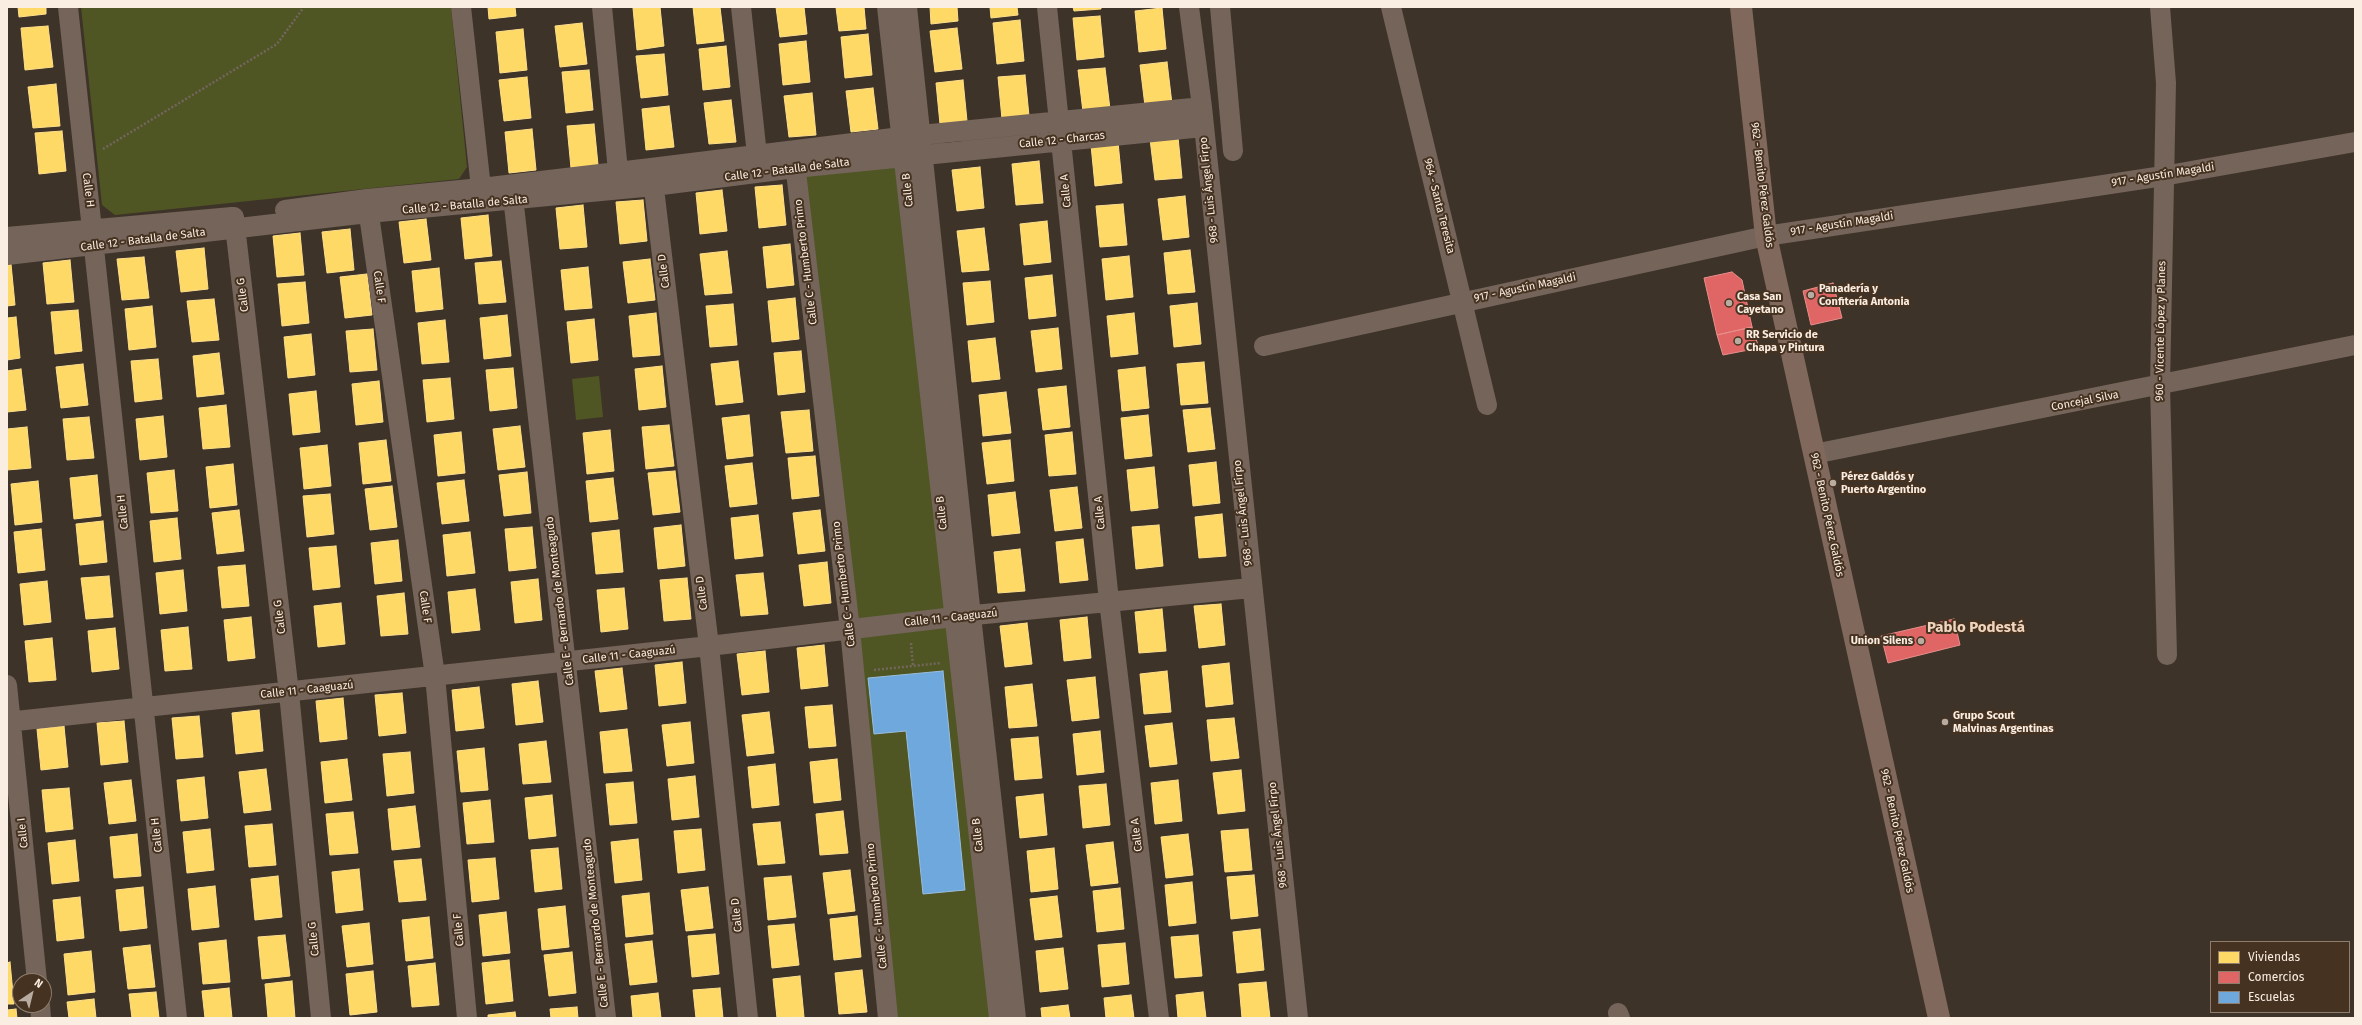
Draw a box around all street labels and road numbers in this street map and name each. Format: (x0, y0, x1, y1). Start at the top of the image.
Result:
street label: 962 - Benito Pérez Galdós (1748, 122, 1776, 248)
street label: Calle 12 - Charcas (1018, 129, 1106, 151)
street label: 968 - Luis Ángel Firpo (1197, 136, 1221, 244)
street label: Calle 12 - Batalla de Salta (724, 156, 850, 184)
street label: 964 - Santa Teresita (1421, 157, 1457, 255)
street label: 917 - Agustín Magaldi (2111, 160, 2215, 190)
street label: Calle H (79, 172, 97, 208)
street label: Calle B (900, 172, 916, 208)
street label: Calle A (1058, 174, 1074, 208)
street label: Calle 12 - Batalla de Salta (402, 193, 528, 217)
street label: Calle C - Humberto Primo (792, 199, 820, 325)
street label: 917 - Agustín Magaldi (1790, 209, 1894, 239)
street label: Calle 12 - Batalla de Salta (80, 226, 206, 254)
street label: Calle D (655, 253, 673, 289)
street label: 960 - Vicente López y Planes (2153, 261, 2169, 401)
street label: Calle F (370, 270, 388, 304)
street label: 917 - Agustín Magaldi (1473, 271, 1577, 305)
street label: Calle G (234, 277, 252, 313)
street label: Concejal Silva (2050, 388, 2120, 414)
street label: 962 - Benito Pérez Galdós (1807, 452, 1847, 578)
street label: 968 - Luis Ángel Firpo (1231, 459, 1255, 567)
street label: Calle H (115, 494, 131, 530)
street label: Calle B (934, 495, 950, 531)
street label: Calle A (1092, 496, 1108, 530)
street label: Calle E - Bernardo de Monteagudo (543, 516, 577, 686)
street label: Calle C - Humberto Primo (830, 521, 858, 647)
street label: Calle D (693, 575, 711, 611)
street label: Calle F (416, 590, 434, 624)
street label: Calle G (271, 599, 289, 635)
street label: Calle 11 - Caaguazú (904, 607, 998, 629)
street label: Calle 11 - Caaguazú (582, 644, 676, 666)
street label: Calle 11 - Caaguazú (260, 679, 354, 701)
street label: 962 - Benito Pérez Galdós (1877, 768, 1917, 894)
street label: 968 - Luis Ángel Firpo (1266, 781, 1290, 889)
street label: Calle I (15, 817, 31, 849)
street label: Calle H (149, 817, 165, 853)
street label: Calle B (970, 817, 986, 853)
street label: Calle A (1128, 818, 1146, 852)
street label: Calle E - Bernardo de Monteagudo (581, 838, 611, 1008)
street label: Calle C - Humberto Primo (864, 843, 890, 969)
street label: Calle D (729, 897, 745, 933)
street label: Calle F (451, 913, 467, 947)
street label: Calle G (306, 921, 322, 957)

